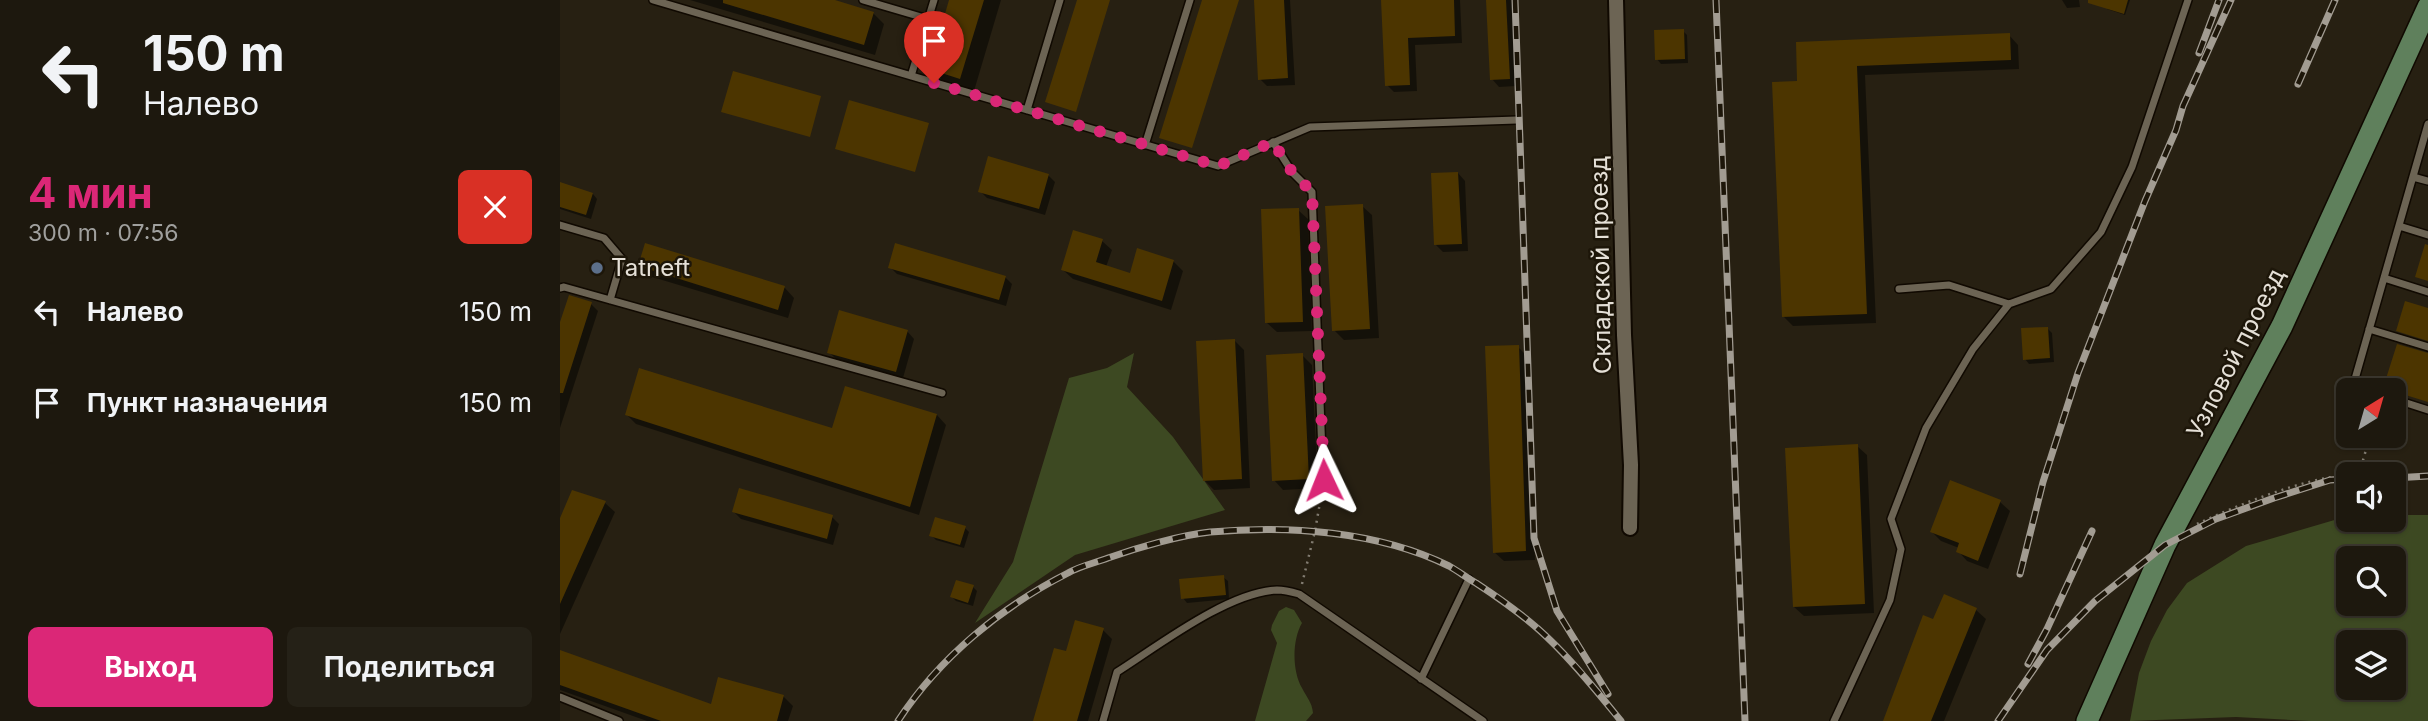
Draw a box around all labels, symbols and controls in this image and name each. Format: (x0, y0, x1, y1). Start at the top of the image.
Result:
pin (904, 11, 964, 83)
icon: arrive (915, 22, 953, 60)
text: 150 m (143, 24, 285, 83)
icon: left (28, 28, 119, 119)
text: Налево (143, 84, 259, 123)
street label: Складской проезд (1584, 156, 1617, 375)
text: 4 мин (28, 167, 153, 218)
button: close (458, 170, 532, 244)
text: 300 m · 07:56 (28, 219, 179, 247)
place label: Tatneft (611, 253, 690, 282)
marker: Tatneft (589, 260, 605, 276)
street label: Узловой проезд (2180, 263, 2291, 442)
icon: left (28, 293, 66, 331)
text: Налево (87, 296, 184, 327)
text: 150 m (459, 296, 532, 327)
north arrow (2336, 378, 2406, 448)
map controls (2336, 378, 2406, 700)
icon: arrive (28, 384, 66, 422)
text: Пункт назначения (87, 387, 328, 418)
text: 150 m (459, 387, 532, 418)
position arrow (1287, 443, 1361, 517)
button: sound (2336, 462, 2406, 532)
button: search (2336, 546, 2406, 616)
button: Выход (28, 627, 273, 707)
button: Поделиться (287, 627, 532, 707)
button: layers (2336, 630, 2406, 700)

